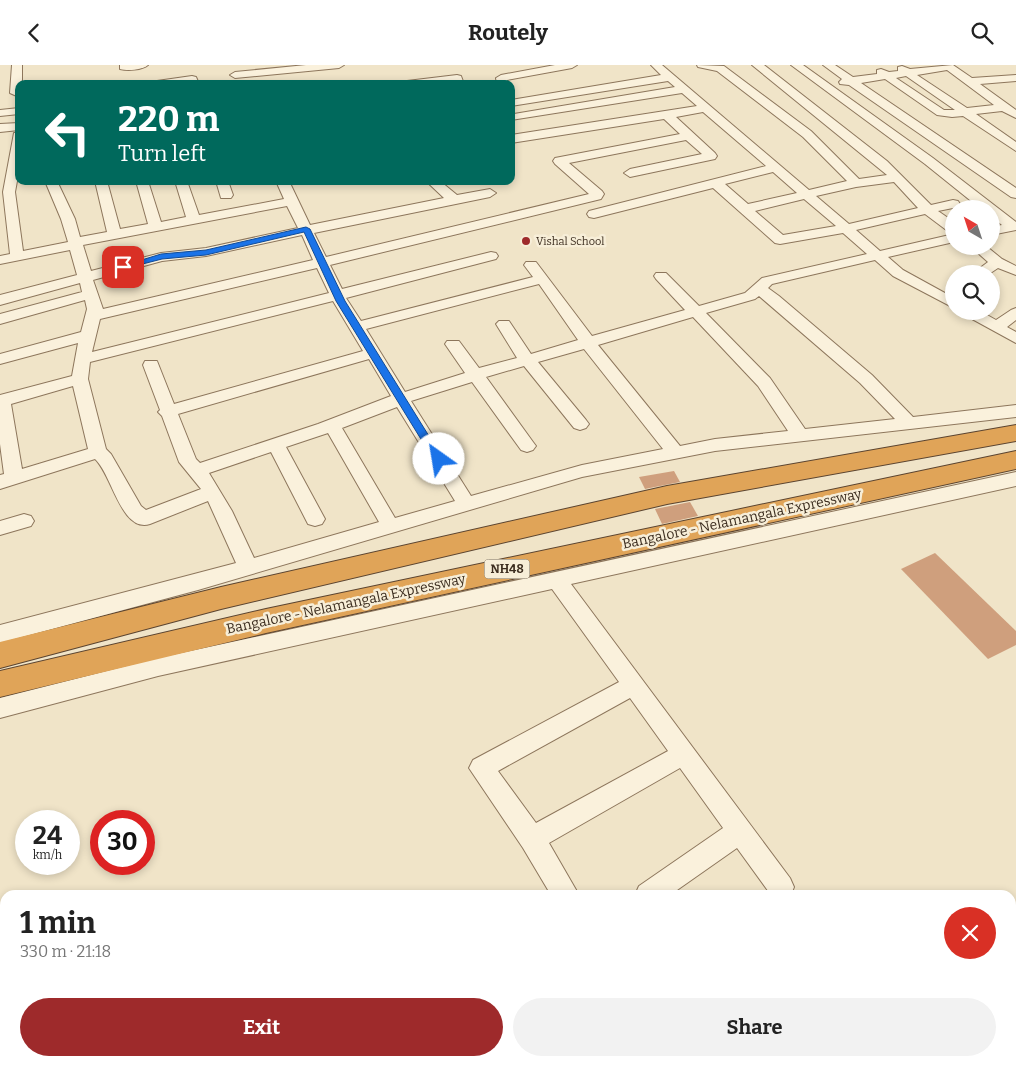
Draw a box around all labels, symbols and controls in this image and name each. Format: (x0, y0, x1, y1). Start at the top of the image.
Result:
icon: back (20, 19, 48, 47)
text: Routely (468, 19, 548, 46)
icon: search (968, 19, 996, 47)
text: 220 m (118, 98, 219, 140)
icon: left (35, 100, 100, 165)
text: Turn left (118, 140, 206, 167)
north arrow (945, 200, 1000, 255)
map controls (945, 200, 1000, 320)
marker: Vishal School (520, 235, 532, 247)
place label: Vishal School (536, 235, 604, 248)
pin (102, 246, 144, 288)
icon: arrive (109, 253, 137, 281)
button: search (945, 265, 1000, 320)
position arrow (412, 432, 464, 484)
street label: Bangalore - Nelamangala Expressway (621, 485, 864, 553)
road number: NH48 (484, 559, 530, 579)
street label: Bangalore - Nelamangala Expressway (225, 570, 468, 638)
speed limit sign: 30 (90, 810, 155, 875)
text: 24 (33, 821, 62, 851)
text: km/h (33, 848, 62, 862)
text: 1 min (20, 905, 96, 941)
button: close (944, 907, 996, 959)
text: 330 m · 21:18 (20, 942, 111, 961)
button: Exit (20, 998, 503, 1056)
button: Share (513, 998, 996, 1056)

